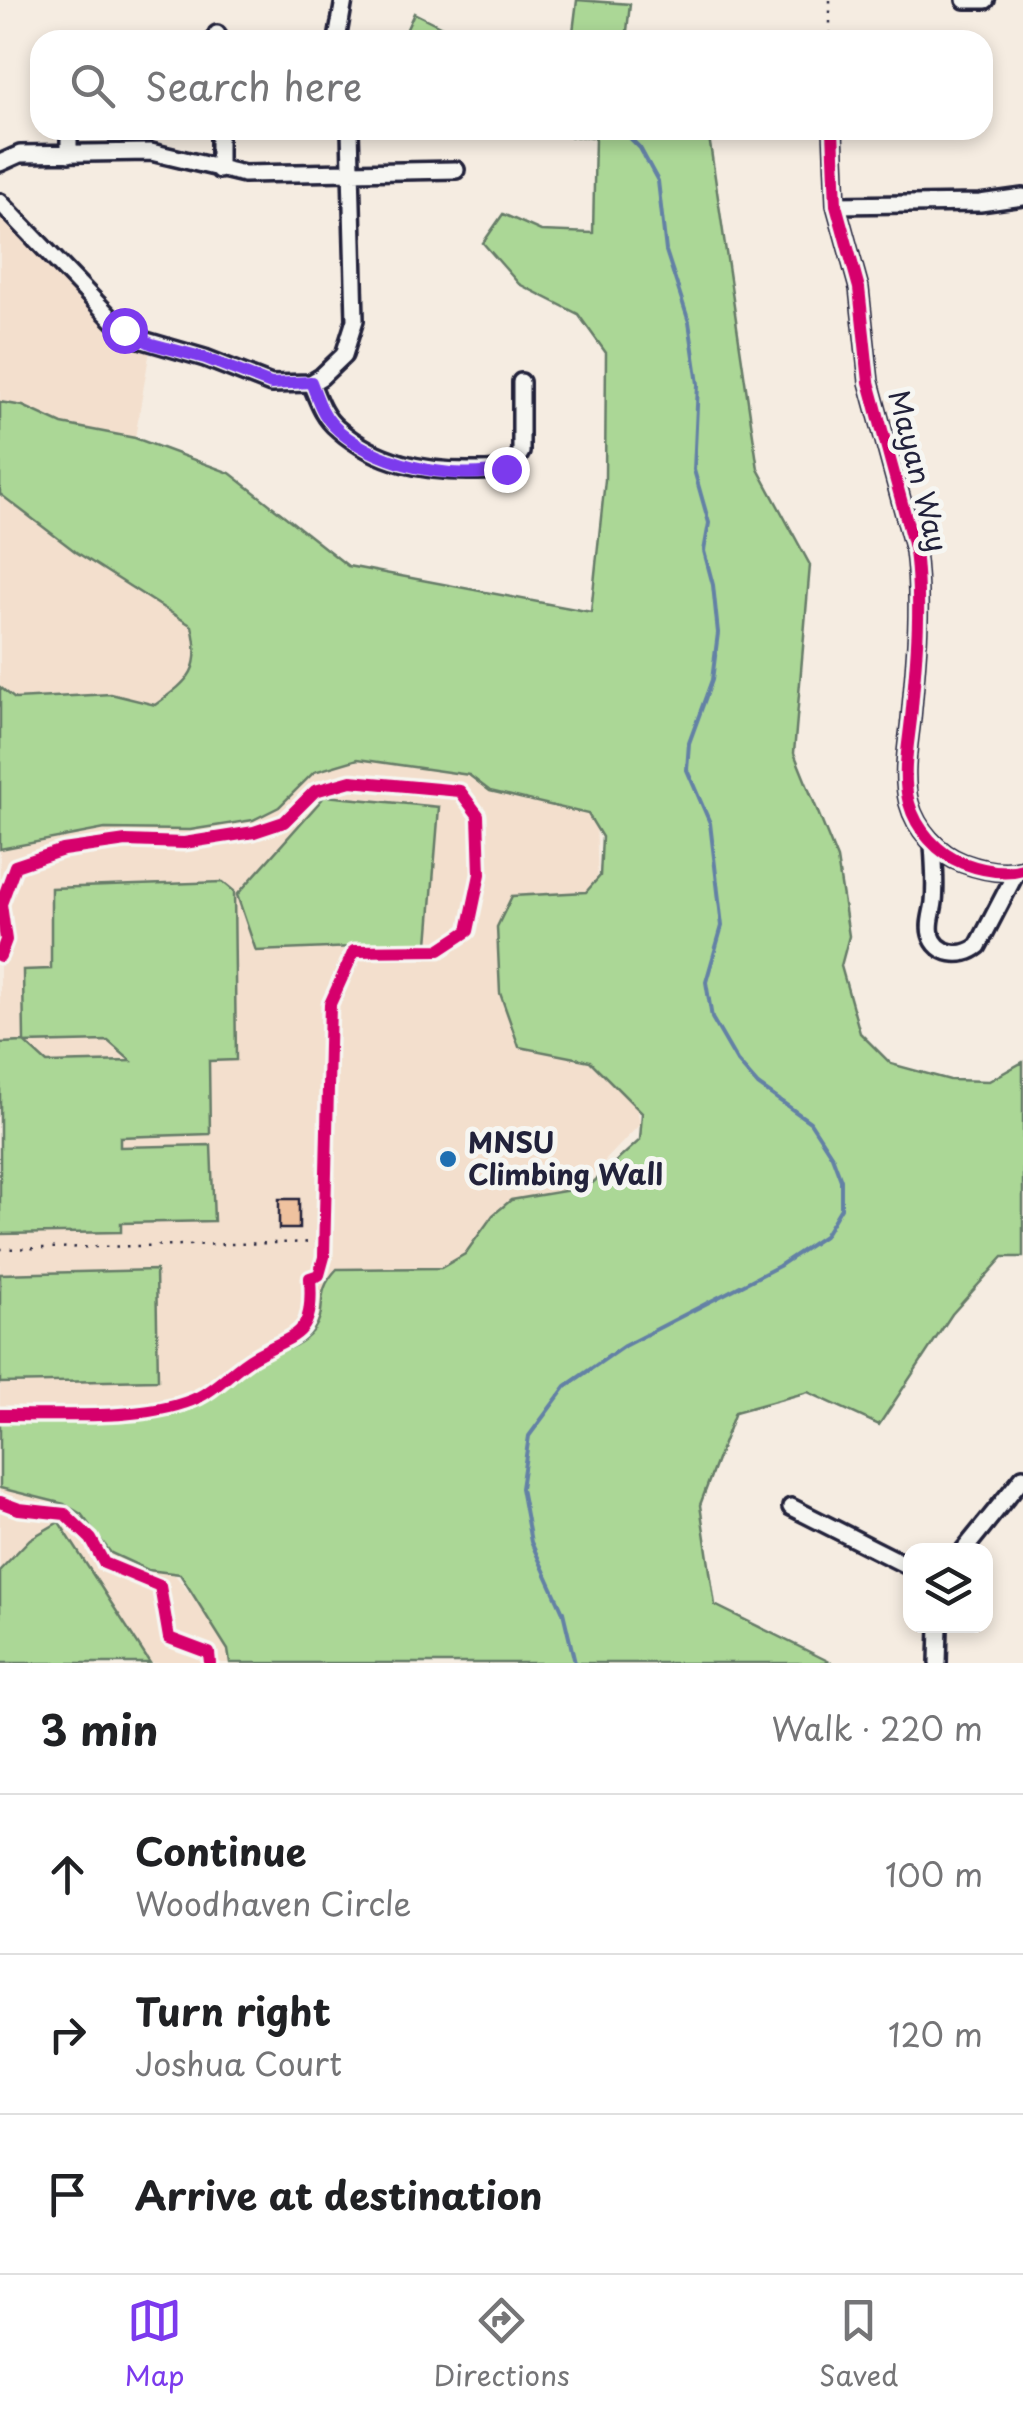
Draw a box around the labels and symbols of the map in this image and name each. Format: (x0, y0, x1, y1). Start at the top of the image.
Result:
route start (102, 308, 148, 354)
street label: Mayan Way (879, 385, 960, 556)
route end (484, 447, 530, 493)
place label: MNSU Climbing Wall (468, 1120, 663, 1195)
marker: MNSU Climbing Wall (437, 1148, 459, 1170)

